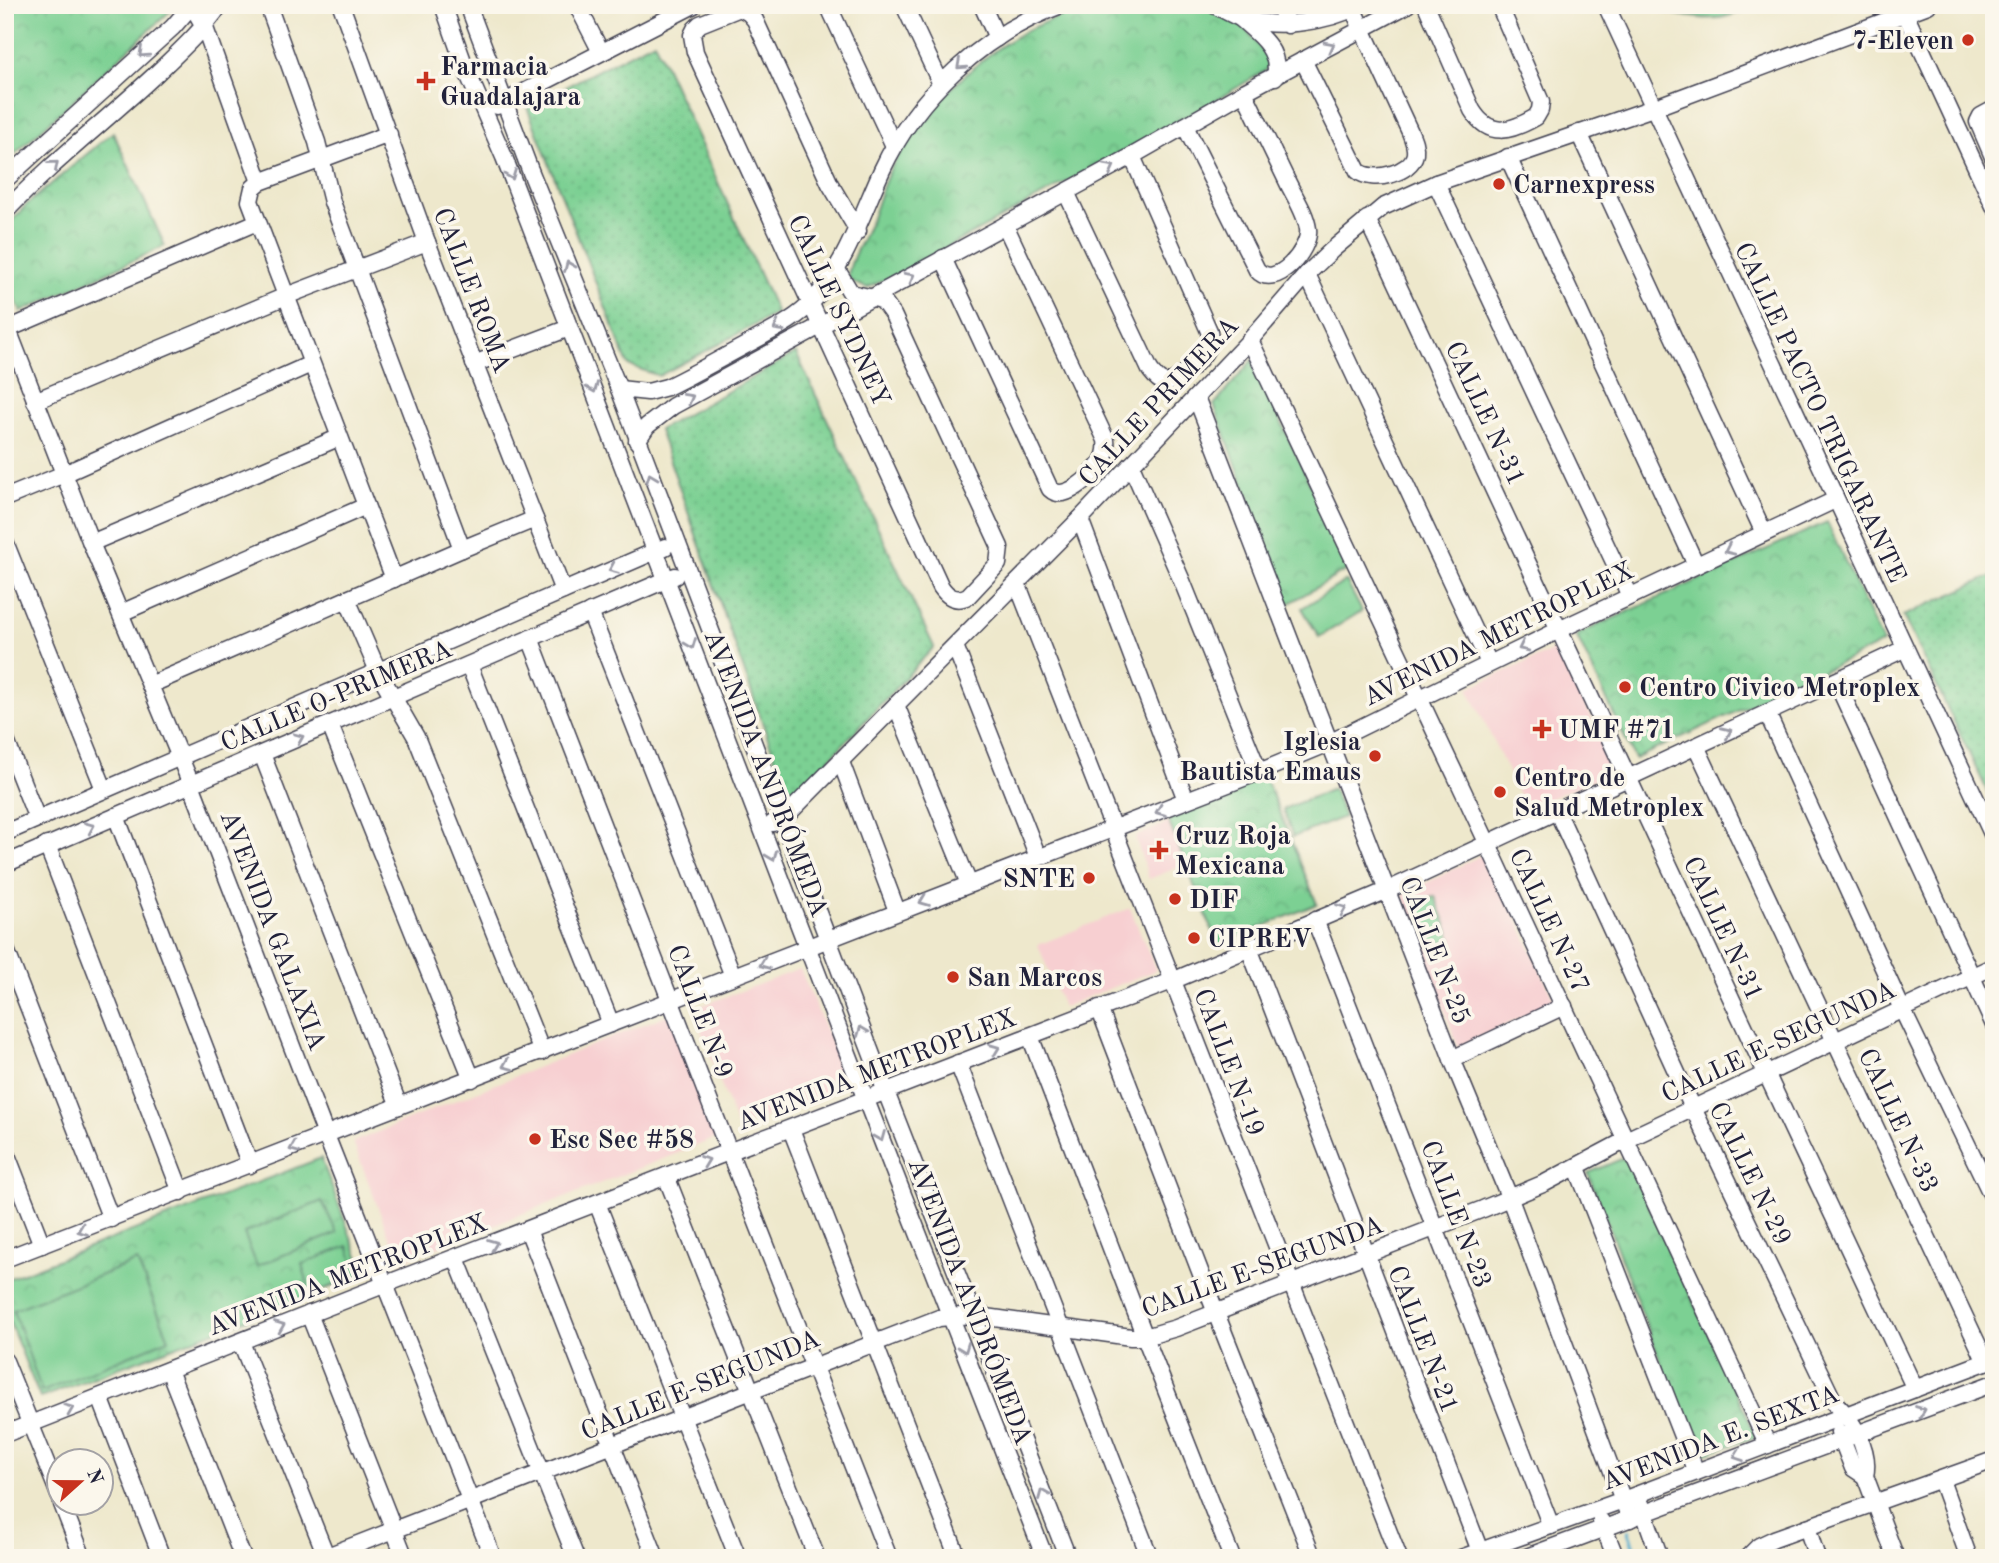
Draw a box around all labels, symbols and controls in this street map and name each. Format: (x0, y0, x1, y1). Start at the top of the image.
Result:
place label: 7-Eleven (1852, 29, 1954, 55)
marker: 7-Eleven (1960, 32, 1976, 48)
one-way arrow (1323, 41, 1335, 54)
one-way arrow (138, 45, 151, 57)
place label: Farmacia Guadalajara (440, 55, 581, 111)
one-way arrow (956, 57, 969, 69)
marker: Farmacia Guadalajara (418, 73, 434, 89)
one-way arrow (46, 161, 59, 173)
one-way arrow (1102, 163, 1115, 177)
one-way arrow (503, 169, 517, 181)
place label: Carnexpress (1513, 173, 1655, 199)
marker: Carnexpress (1491, 176, 1507, 192)
street label: CALLE ROMA (428, 205, 515, 377)
street label: CALLE SYDNEY (782, 211, 894, 411)
street label: CALLE PACTO TRIGARANTE (1729, 239, 1910, 587)
one-way arrow (563, 261, 577, 273)
one-way arrow (902, 272, 915, 285)
street label: CALLE PRIMERA (1075, 313, 1244, 492)
one-way arrow (773, 319, 785, 332)
street label: CALLE N-31 (1439, 338, 1529, 490)
one-way arrow (584, 381, 598, 393)
one-way arrow (682, 393, 694, 406)
one-way arrow (646, 473, 660, 485)
one-way arrow (1724, 542, 1736, 556)
street label: AVENIDA METROPLEX (1360, 558, 1638, 712)
one-way arrow (608, 561, 620, 575)
street label: AVENIDA ANDRÓMEDA (698, 625, 837, 921)
street label: CALLE O-PRIMERA (217, 636, 456, 757)
one-way arrow (682, 637, 696, 649)
one-way arrow (1518, 639, 1530, 653)
place label: Centro Civico Metroplex (1639, 676, 1920, 702)
marker: Centro Civico Metroplex (1617, 679, 1633, 695)
place label: UMF #71 (1558, 718, 1675, 744)
marker: UMF #71 (1532, 719, 1552, 739)
one-way arrow (1720, 726, 1732, 740)
place label: Iglesia Bautista Emaus (1179, 730, 1361, 786)
one-way arrow (293, 732, 305, 746)
marker: Iglesia Bautista Emaus (1367, 748, 1383, 764)
place label: Centro de Salud Metroplex (1514, 766, 1704, 822)
marker: Centro de Salud Metroplex (1492, 784, 1508, 800)
one-way arrow (1154, 802, 1166, 816)
street label: AVENIDA GALAXIA (214, 807, 330, 1054)
one-way arrow (83, 821, 95, 835)
place label: Cruz Roja Mexicana (1175, 824, 1291, 880)
marker: Cruz Roja Mexicana (1149, 840, 1169, 860)
street label: CALLE N-27 (1503, 845, 1593, 997)
one-way arrow (764, 849, 778, 861)
street label: CALLE N-31 (1677, 853, 1767, 1005)
place label: SNTE (1002, 867, 1075, 893)
marker: SNTE (1081, 870, 1097, 886)
street label: CALLE N-25 (1394, 873, 1474, 1028)
place label: DIF (1189, 888, 1238, 914)
marker: DIF (1167, 891, 1183, 907)
one-way arrow (919, 893, 931, 907)
one-way arrow (1335, 903, 1347, 917)
place label: CIPREV (1208, 927, 1312, 953)
marker: CIPREV (1186, 930, 1202, 946)
street label: CALLE N-9 (662, 941, 736, 1082)
one-way arrow (758, 956, 770, 970)
place label: San Marcos (967, 966, 1102, 992)
marker: San Marcos (945, 969, 961, 985)
street label: CALLE E-SEGUNDA (1658, 977, 1900, 1109)
street label: CALLE N-19 (1188, 985, 1268, 1140)
street label: AVENIDA METROPLEX (733, 1005, 1020, 1136)
one-way arrow (857, 1026, 871, 1038)
one-way arrow (988, 1044, 1000, 1058)
street label: CALLE N-33 (1852, 1045, 1942, 1197)
one-way arrow (501, 1057, 513, 1071)
street label: CALLE N-29 (1703, 1098, 1795, 1250)
place label: Esc Sec #58 (549, 1128, 694, 1154)
one-way arrow (872, 1130, 886, 1142)
marker: Esc Sec #58 (527, 1131, 543, 1147)
street label: CALLE N-23 (1415, 1137, 1495, 1292)
one-way arrow (289, 1139, 301, 1153)
street label: AVENIDA ANDRÓMEDA (902, 1153, 1041, 1449)
one-way arrow (698, 1156, 710, 1170)
street label: AVENIDA METROPLEX (204, 1210, 491, 1341)
street label: CALLE E-SEGUNDA (1138, 1212, 1387, 1324)
one-way arrow (77, 1222, 89, 1236)
one-way arrow (486, 1238, 498, 1252)
street label: CALLE N-21 (1382, 1262, 1462, 1417)
one-way arrow (273, 1320, 286, 1334)
street label: CALLE E-SEGUNDA (578, 1326, 824, 1446)
one-way arrow (955, 1342, 969, 1354)
street label: AVENIDA E. SEXTA (1598, 1382, 1843, 1496)
one-way arrow (62, 1404, 74, 1418)
one-way arrow (1914, 1405, 1926, 1419)
north arrow (46, 1448, 116, 1518)
one-way arrow (1732, 1448, 1744, 1462)
text: N (82, 1467, 105, 1487)
one-way arrow (1038, 1489, 1052, 1501)

